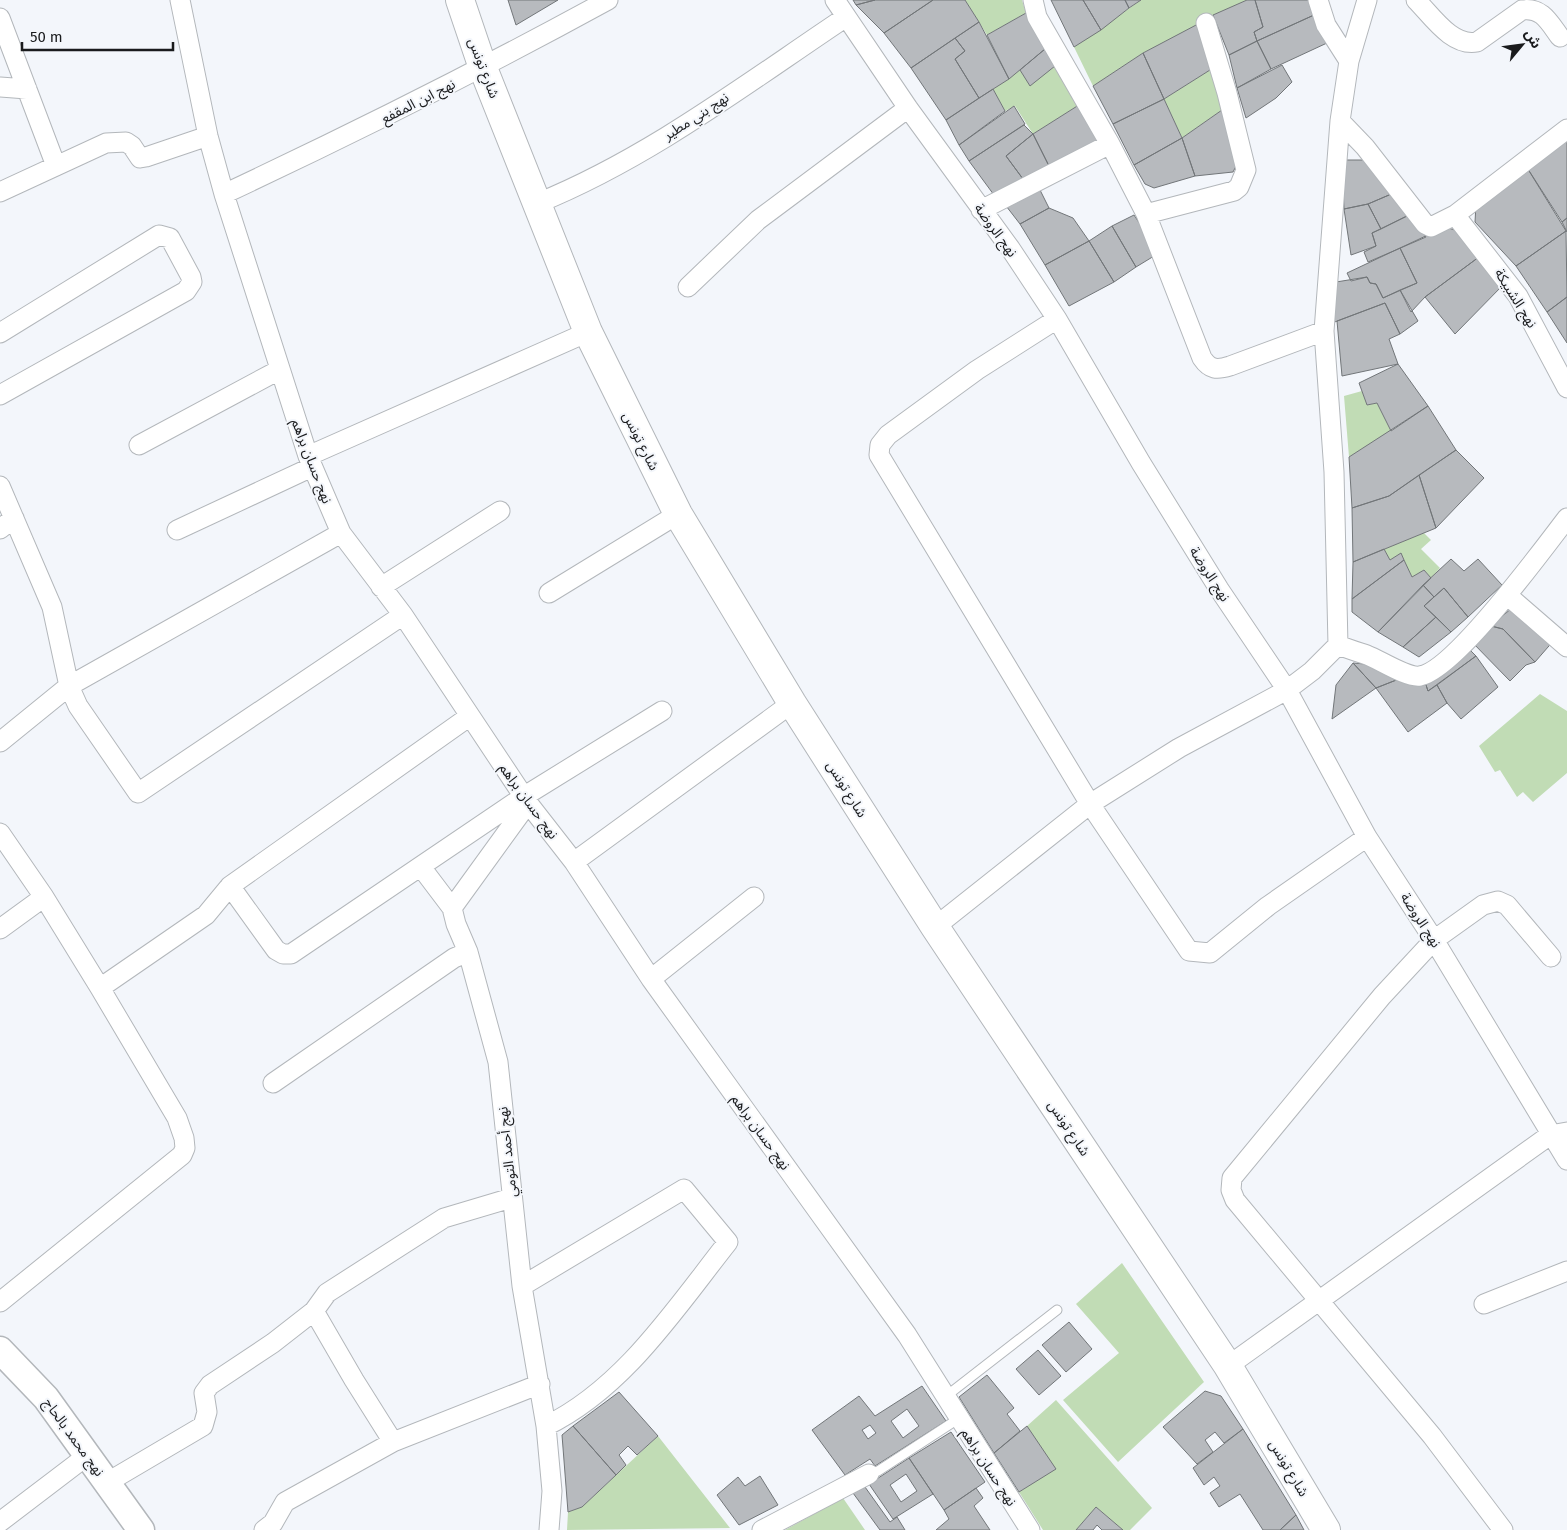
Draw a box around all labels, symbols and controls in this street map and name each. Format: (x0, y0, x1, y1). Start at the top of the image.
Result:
scale bar (22, 20, 174, 52)
north arrow (1497, 20, 1547, 70)
text: ش (1521, 26, 1545, 51)
text: 50 m (30, 28, 63, 46)
street label: شارع تونس (462, 36, 503, 102)
street label: نهج ابن المقفع (378, 75, 459, 129)
street label: نهج بني مطير (660, 89, 733, 146)
street label: نهج الروضة (969, 200, 1021, 262)
street label: نهج الشبيكة (1489, 266, 1541, 332)
street label: شارع تونس (617, 409, 663, 474)
street label: نهج حسان براهم (286, 416, 336, 507)
street label: نهج الروضة (1184, 544, 1234, 606)
street label: شارع تونس (821, 758, 871, 822)
street label: نهج حسان براهم (494, 760, 562, 844)
street label: نهج الروضة (1395, 890, 1445, 952)
street label: نهج حسان براهم (726, 1091, 794, 1175)
street label: شارع تونس (1042, 1097, 1093, 1160)
street label: نهج أحمد التومي (494, 1105, 523, 1198)
street label: نهج محمد بالحاج (38, 1395, 108, 1481)
street label: نهج حسان براهم (955, 1425, 1020, 1511)
street label: شارع تونس (1263, 1437, 1312, 1501)

